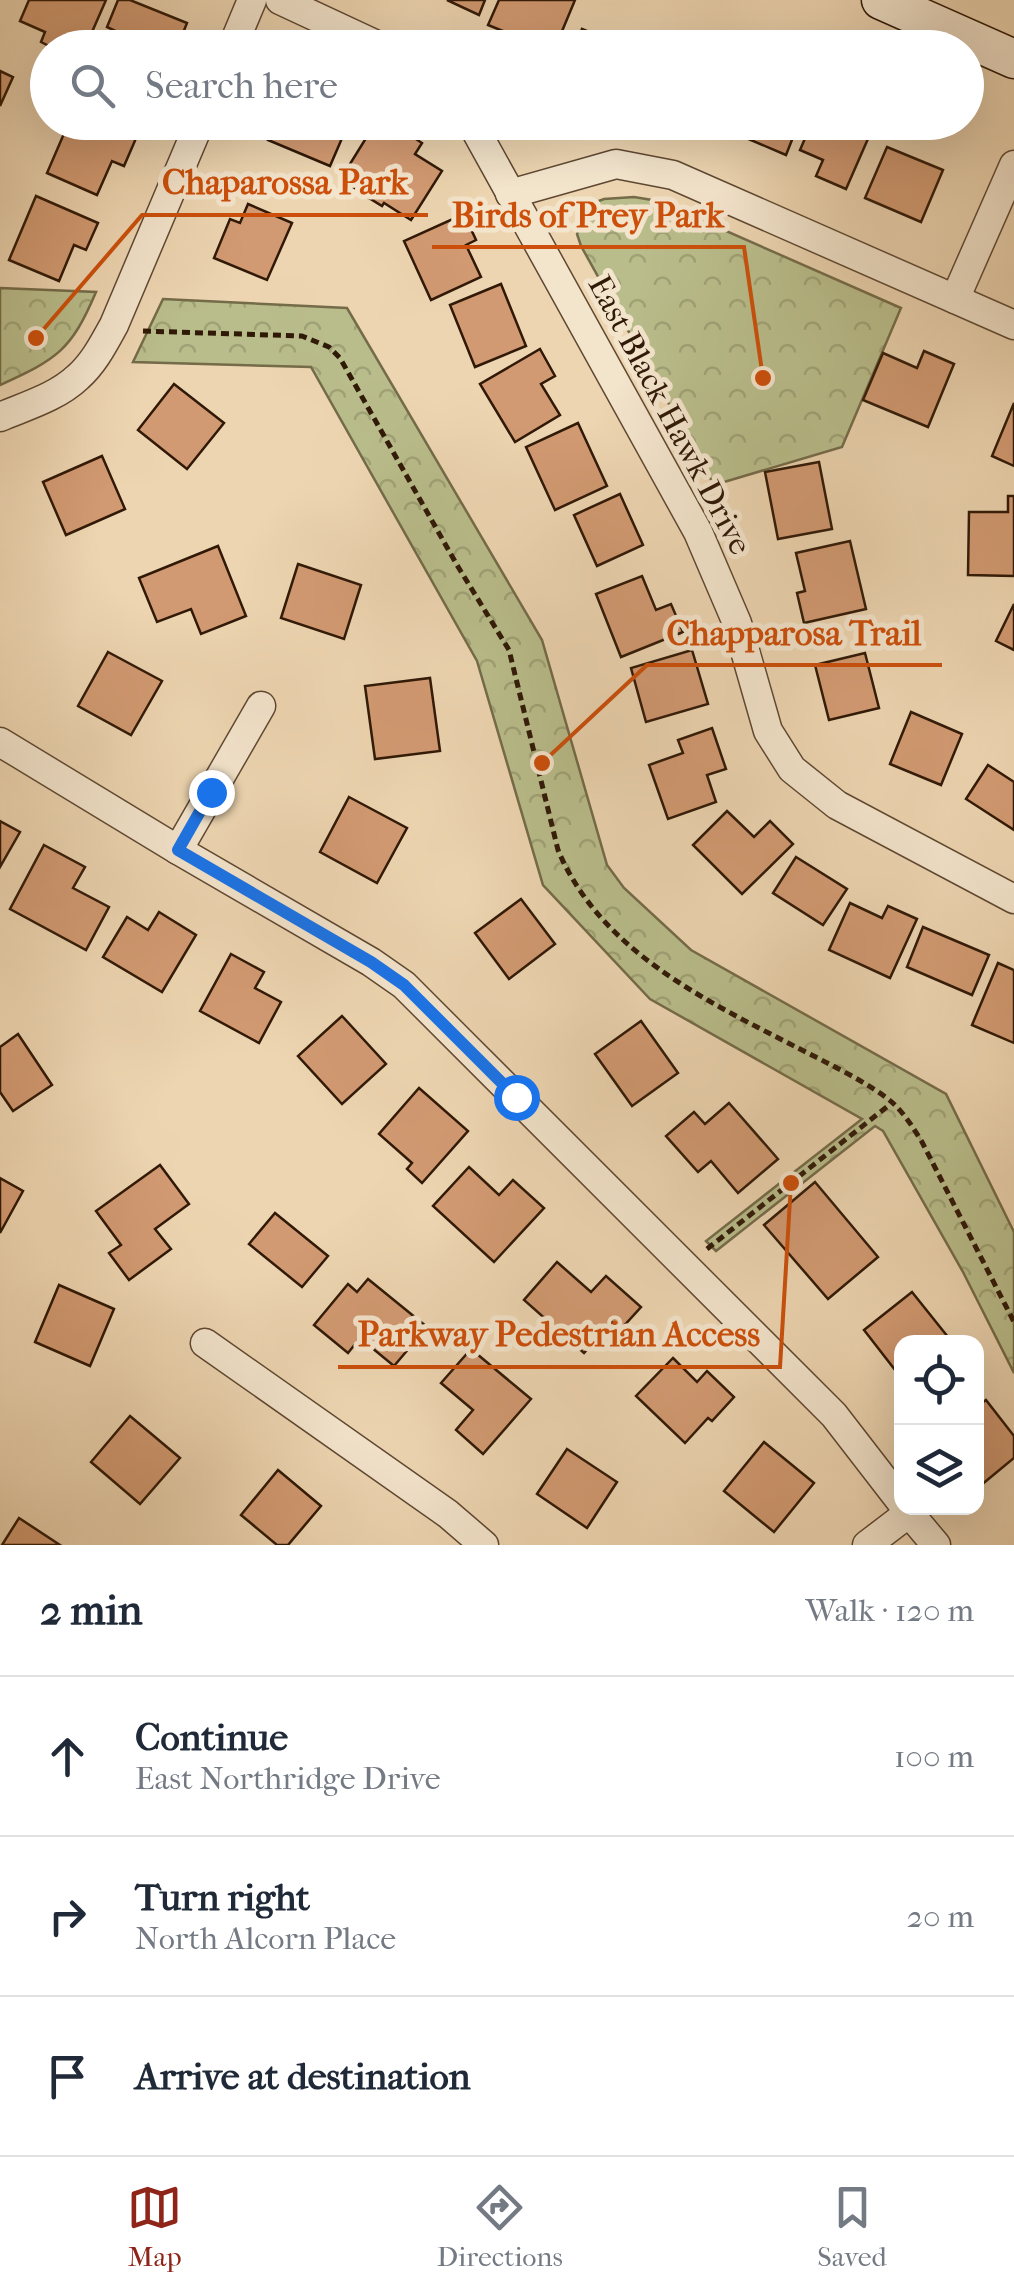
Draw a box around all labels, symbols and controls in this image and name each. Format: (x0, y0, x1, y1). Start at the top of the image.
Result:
search box (30, 30, 984, 140)
icon: search (65, 58, 120, 113)
text: Search here (145, 63, 338, 108)
callout: Chaparossa Park (142, 150, 428, 215)
text: Chaparossa Park (162, 162, 409, 203)
callout: Birds of Prey Park (432, 182, 744, 247)
text: Birds of Prey Park (452, 195, 725, 236)
street label: East Black Hawk Drive (581, 269, 759, 561)
callout: Chapparosa Trail (647, 600, 942, 665)
text: Chapparosa Trail (667, 613, 922, 654)
route end (189, 770, 235, 816)
route start (494, 1075, 540, 1121)
callout: Parkway Pedestrian Access (338, 1302, 780, 1367)
text: Parkway Pedestrian Access (358, 1314, 760, 1355)
map controls (894, 1335, 984, 1515)
button: locate (894, 1335, 984, 1425)
button: layers (894, 1425, 984, 1515)
text: 2 min (40, 1586, 142, 1635)
text: Walk · 120 m (805, 1592, 974, 1629)
text: Continue (135, 1715, 288, 1760)
icon: ahead (40, 1729, 95, 1784)
text: 100 m (894, 1738, 974, 1775)
text: East Northridge Drive (135, 1760, 441, 1797)
text: Turn right (135, 1875, 310, 1920)
icon: right (40, 1889, 95, 1944)
text: 20 m (906, 1898, 974, 1935)
text: North Alcorn Place (135, 1920, 396, 1957)
icon: arrive (40, 2049, 95, 2104)
text: Arrive at destination (135, 2054, 471, 2099)
tab: Map (127, 2180, 182, 2273)
tab: Directions (437, 2180, 563, 2273)
tab: Saved (817, 2180, 887, 2273)

